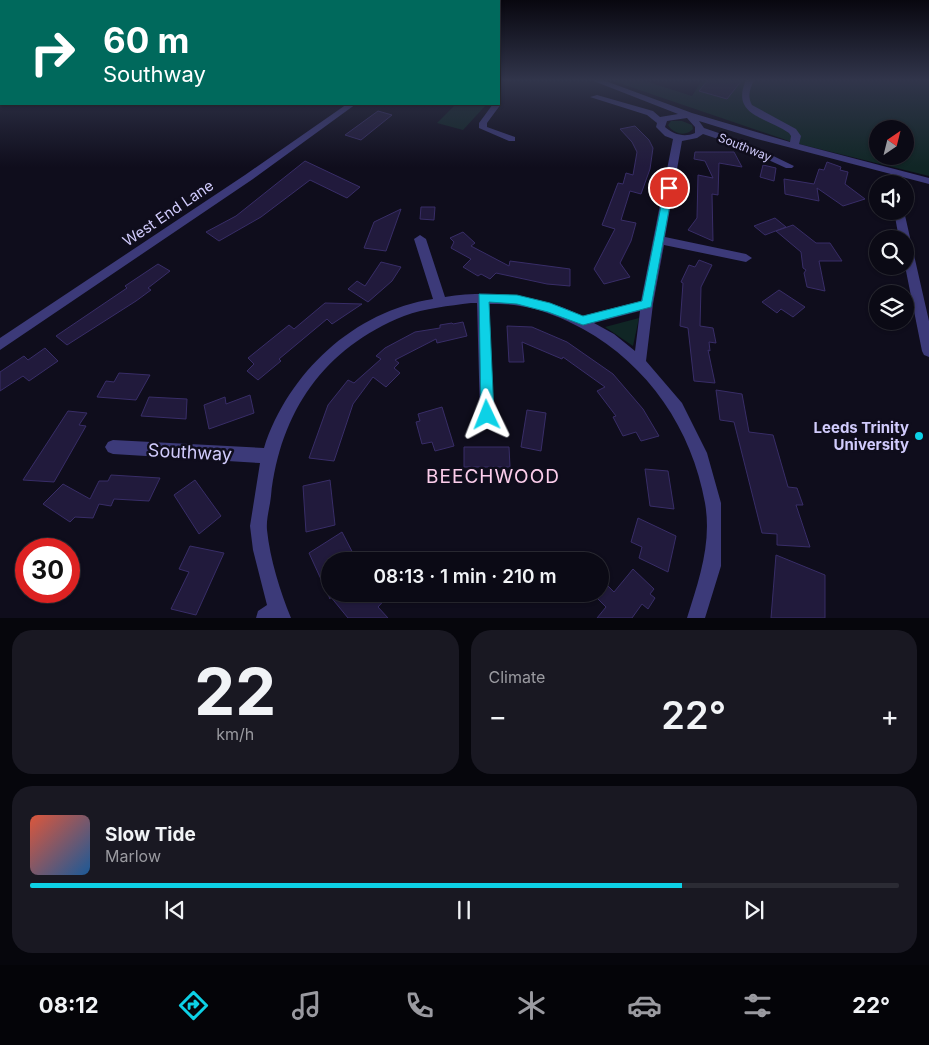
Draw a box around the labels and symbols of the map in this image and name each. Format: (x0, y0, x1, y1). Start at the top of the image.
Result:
north arrow (869, 120, 914, 165)
street label: Southway (716, 130, 774, 165)
pin (648, 167, 690, 209)
street label: West End Lane (119, 176, 217, 250)
position arrow (460, 388, 512, 440)
place label: Leeds Trinity University (814, 418, 909, 454)
marker: Leeds Trinity University (913, 430, 925, 442)
street label: Southway (147, 439, 233, 465)
district label: BEECHWOOD (426, 465, 560, 488)
speed limit sign: 30 (15, 538, 80, 603)

